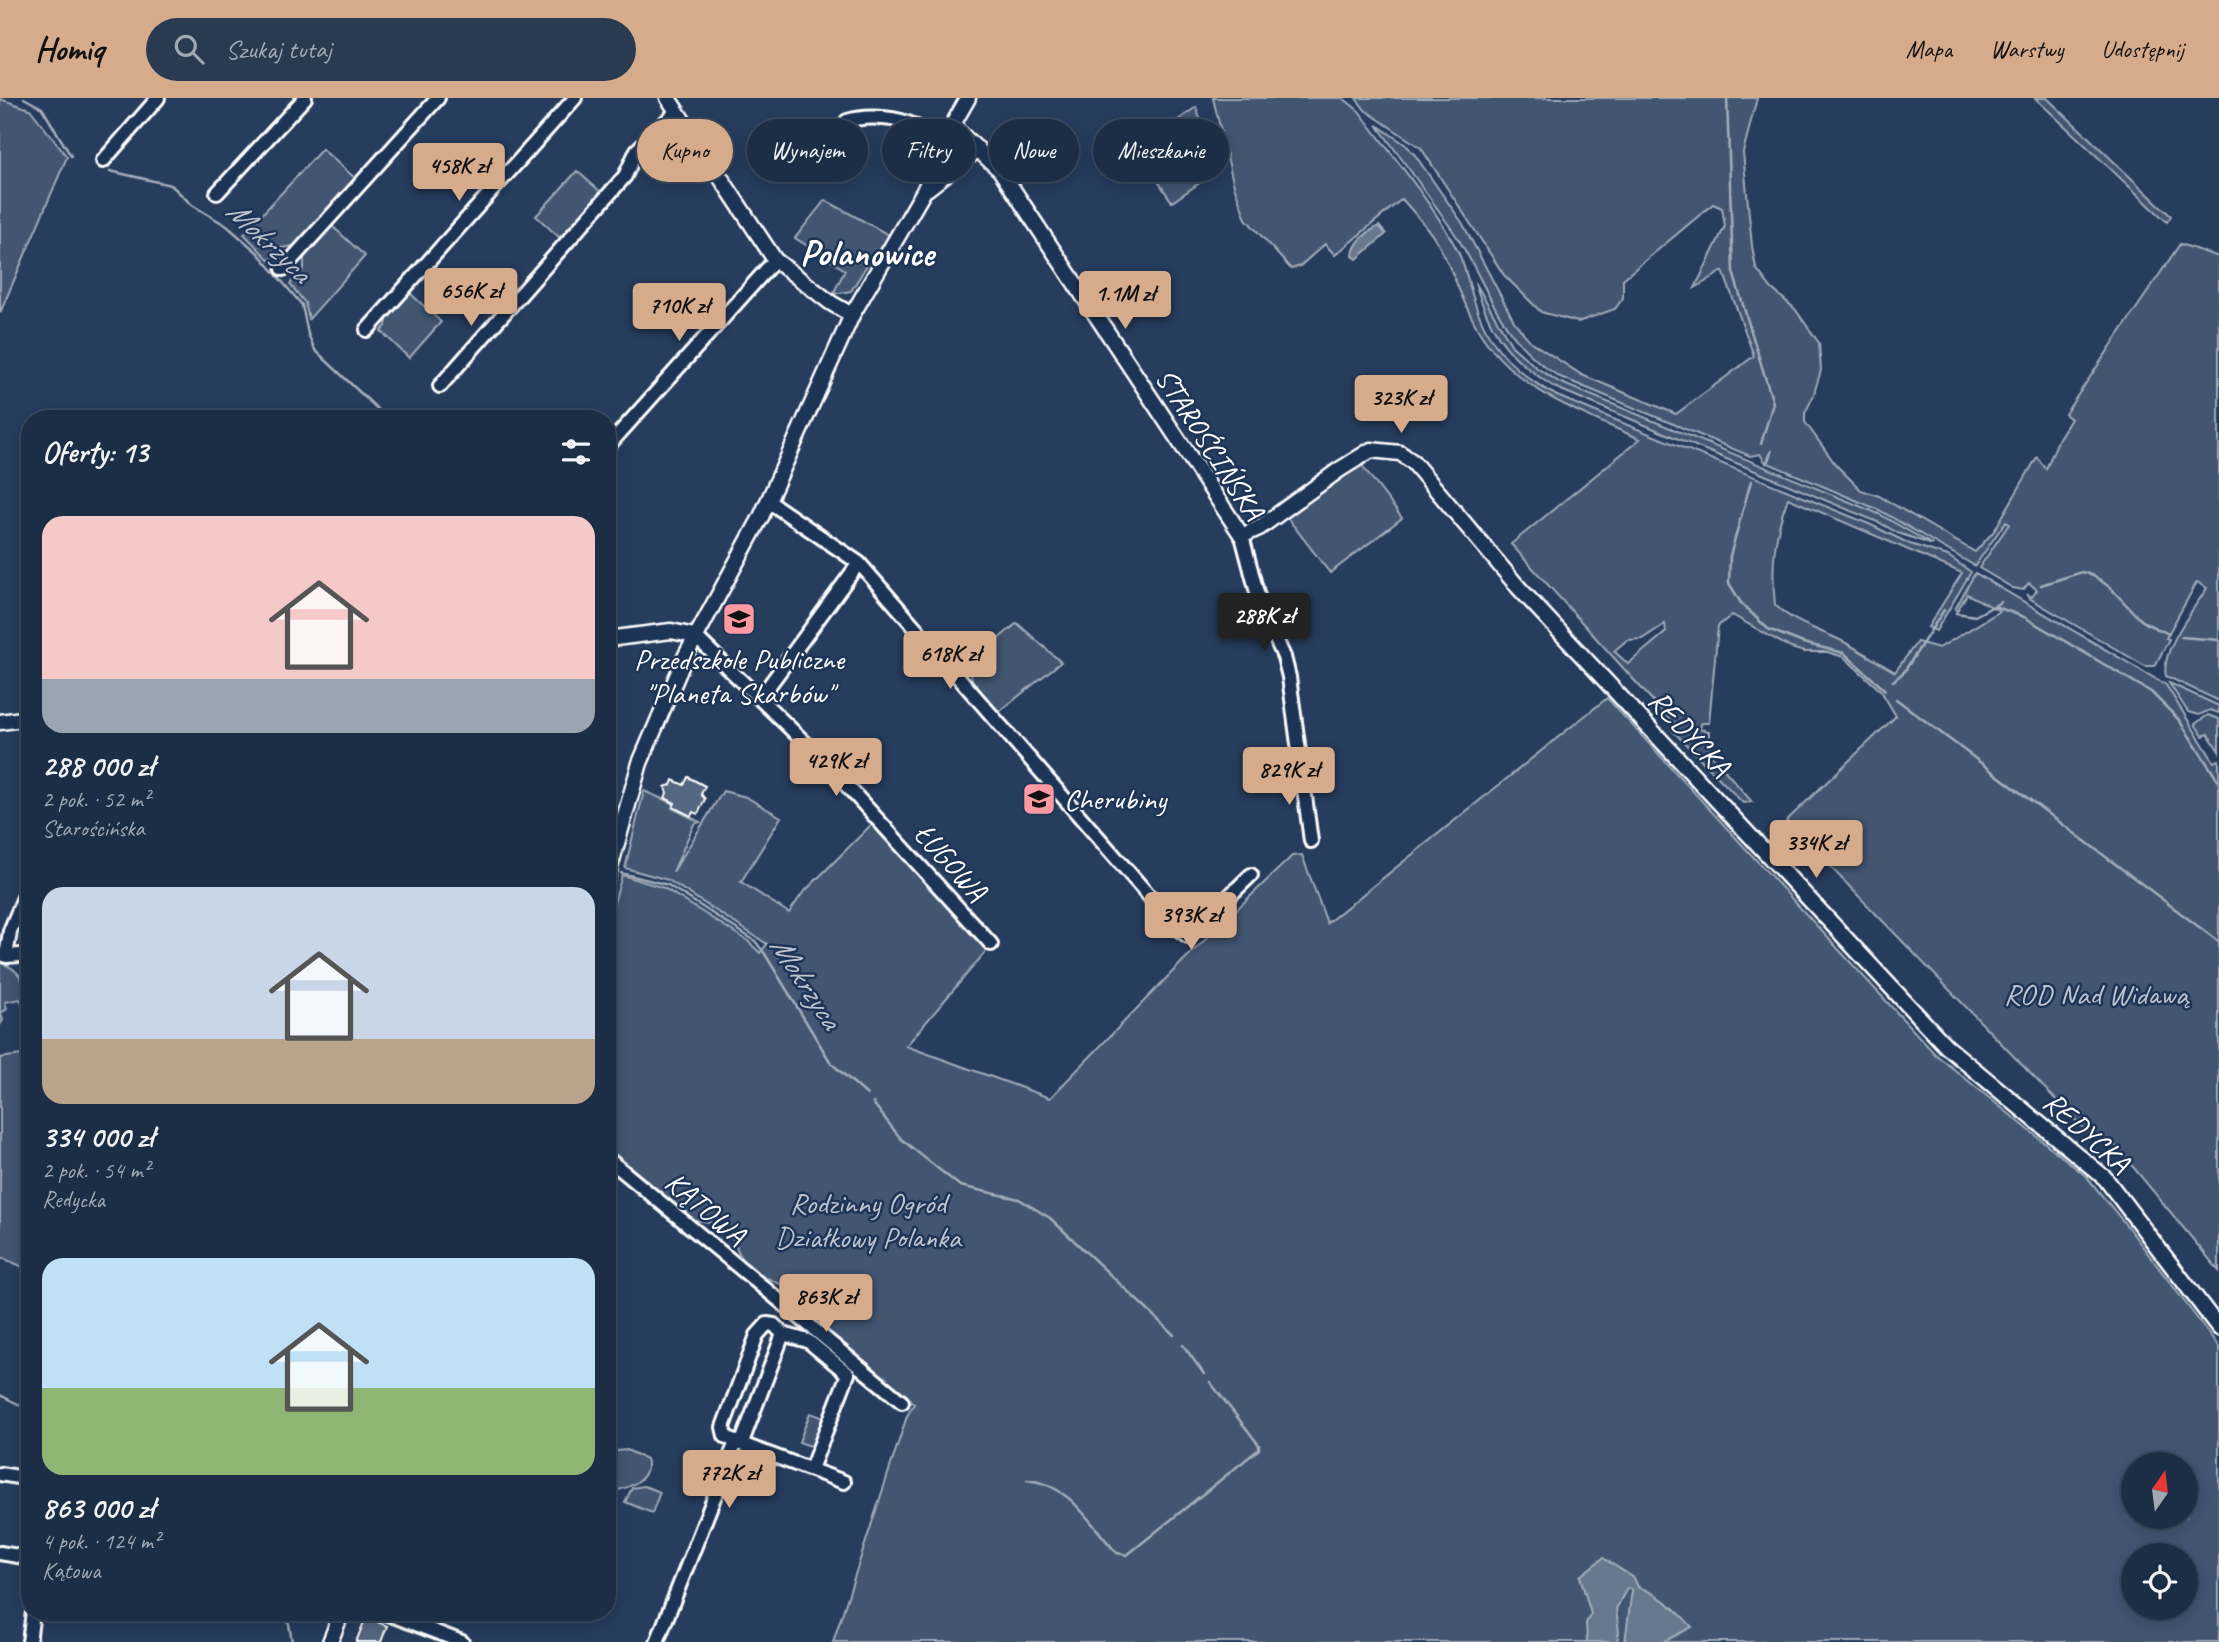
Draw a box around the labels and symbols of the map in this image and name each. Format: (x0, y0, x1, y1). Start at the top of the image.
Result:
pin: 458K zł (394, 144, 524, 203)
water label: Mokrzyca (218, 191, 322, 294)
district label: Polanowice (800, 229, 937, 276)
pin: 656K zł (406, 268, 536, 328)
pin: 1.1M zł (1060, 272, 1190, 331)
pin: 710K zł (614, 284, 744, 343)
street label: STAROŚCIŃSKA (1147, 361, 1274, 529)
pin: 323K zł (1336, 376, 1466, 435)
pin: 288K zł (1199, 594, 1329, 653)
school or university icon: Przedszkole Publiczne "Planeta Skarbów" (720, 600, 758, 638)
pin: 618K zł (885, 632, 1015, 691)
place label: Przedszkole Publiczne "Planeta Skarbów" (634, 640, 846, 712)
street label: REDYCKA (1640, 682, 1740, 785)
pin: 429K zł (771, 738, 901, 798)
pin: 829K zł (1224, 748, 1354, 807)
school or university icon: Cherubiny (1020, 780, 1058, 818)
place label: Cherubiny (1064, 780, 1168, 818)
street label: ŁUGOWA (906, 815, 997, 910)
pin: 334K zł (1751, 820, 1881, 880)
pin: 393K zł (1126, 892, 1256, 952)
water label: Mokrzyca (761, 928, 853, 1039)
park label: ROD Nad Widawą (2004, 975, 2190, 1013)
street label: REDYCKA (2035, 1083, 2139, 1182)
street label: KĄTOWA (658, 1163, 755, 1254)
park label: Rodzinny Ogród Działkowy Polanka (775, 1184, 963, 1256)
pin: 863K zł (761, 1274, 891, 1334)
pin: 772K zł (664, 1450, 794, 1510)
north arrow (2121, 1452, 2198, 1530)

